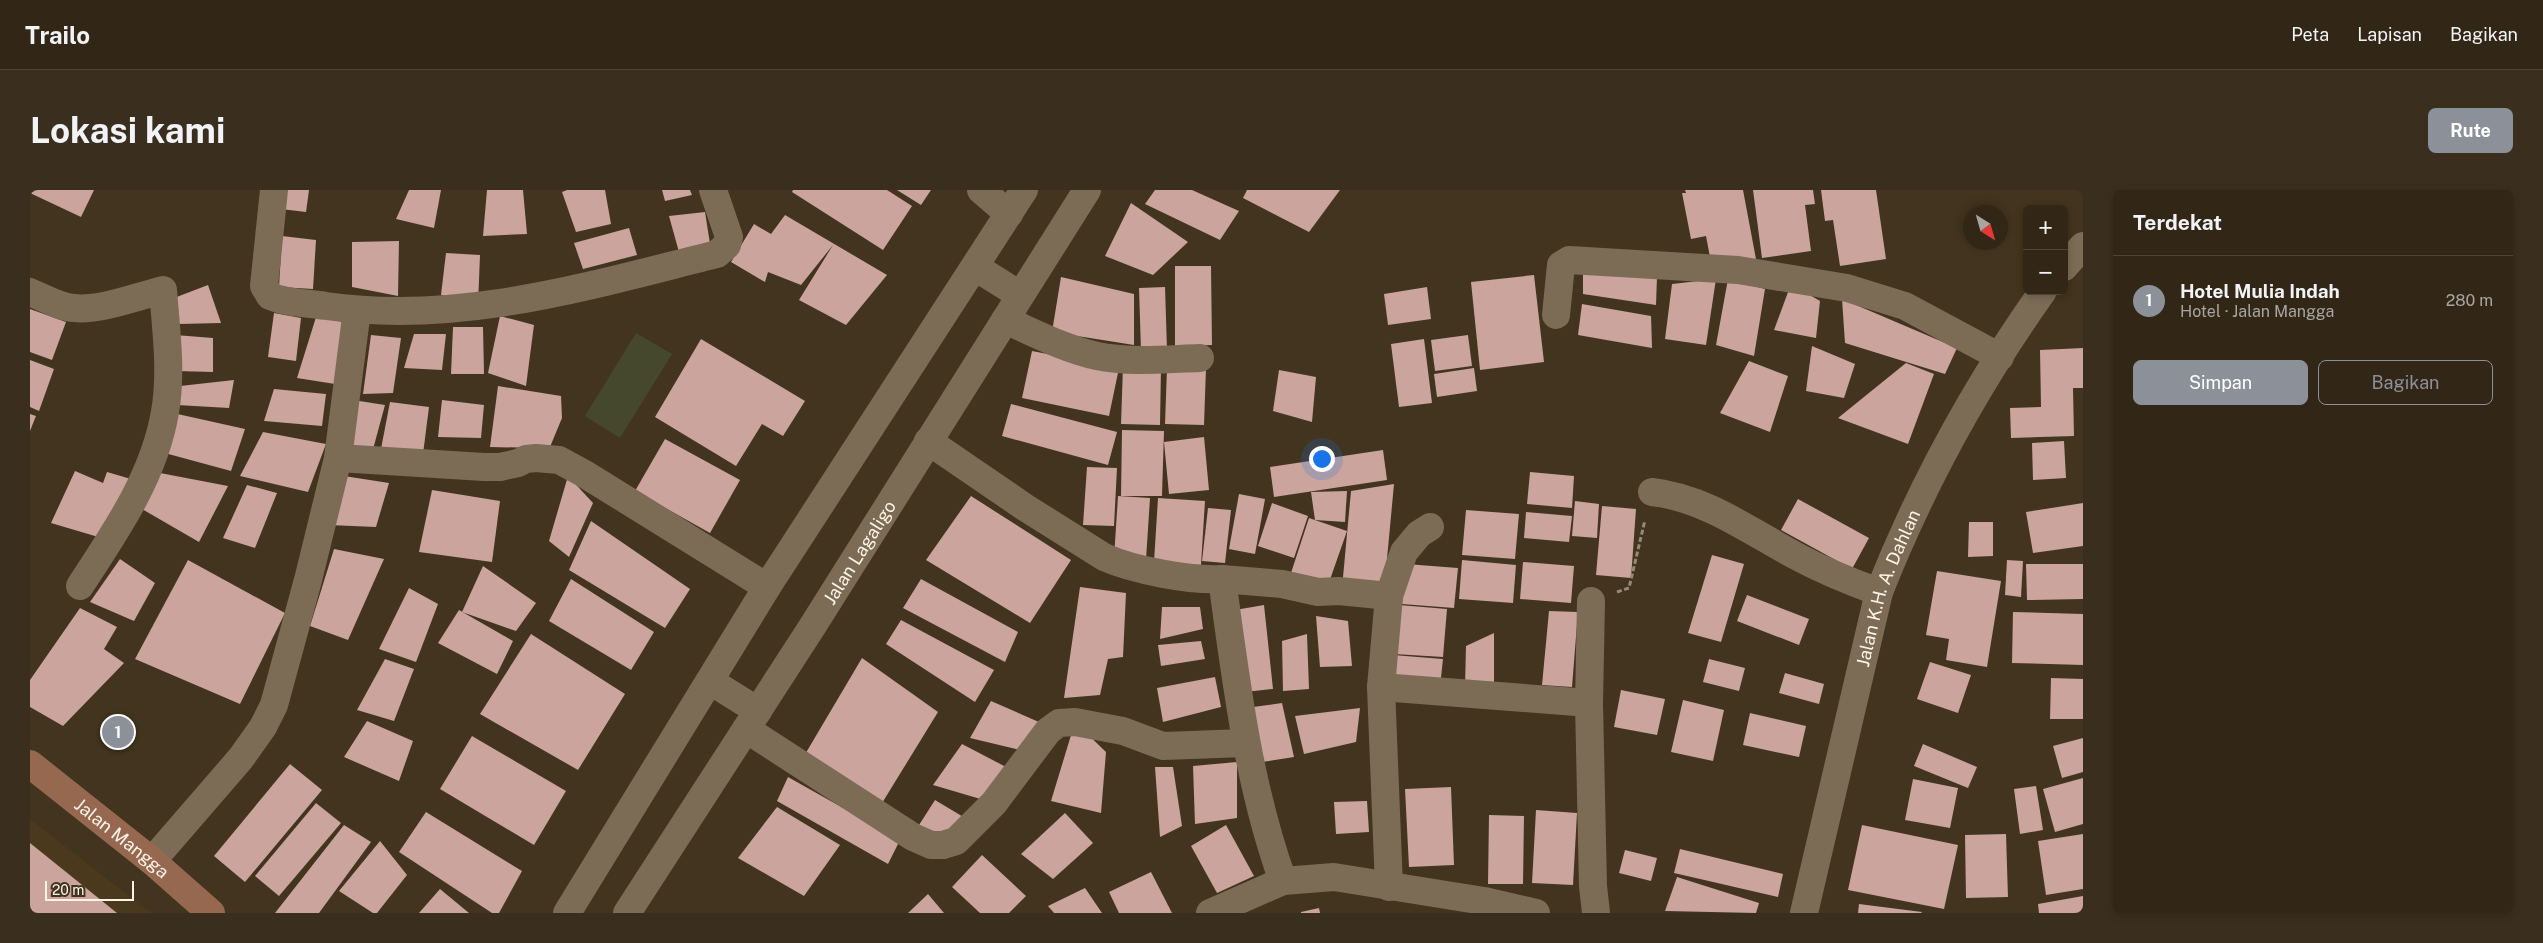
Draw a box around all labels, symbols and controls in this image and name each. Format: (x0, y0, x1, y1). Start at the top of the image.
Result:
text: Trailo (25, 21, 90, 49)
text: Peta (2291, 24, 2329, 45)
text: Lapisan (2357, 24, 2422, 45)
text: Bagikan (2450, 24, 2518, 45)
button: Rute (2428, 108, 2513, 153)
text: Lokasi kami (30, 110, 225, 151)
north arrow (1963, 205, 2008, 250)
map controls (2023, 205, 2068, 295)
button: + (2023, 205, 2068, 250)
text: Terdekat (2133, 210, 2222, 235)
button: − (2023, 250, 2068, 295)
text: Hotel Mulia Indah (2180, 280, 2340, 302)
text: 1 (2146, 291, 2152, 310)
text: 280 m (2446, 291, 2493, 310)
text: Hotel · Jalan Mangga (2180, 302, 2334, 321)
button: Simpan (2133, 360, 2308, 405)
button: Bagikan (2318, 360, 2493, 405)
your location (1309, 446, 1335, 472)
street label: Jalan Lagaligo (818, 496, 900, 608)
street label: Jalan K.H. A. Dahlan (1851, 506, 1924, 669)
pin: 1 (102, 713, 134, 751)
street label: Jalan Mangga (71, 793, 174, 882)
scale bar (45, 878, 134, 901)
text: 20 m (52, 882, 84, 898)

